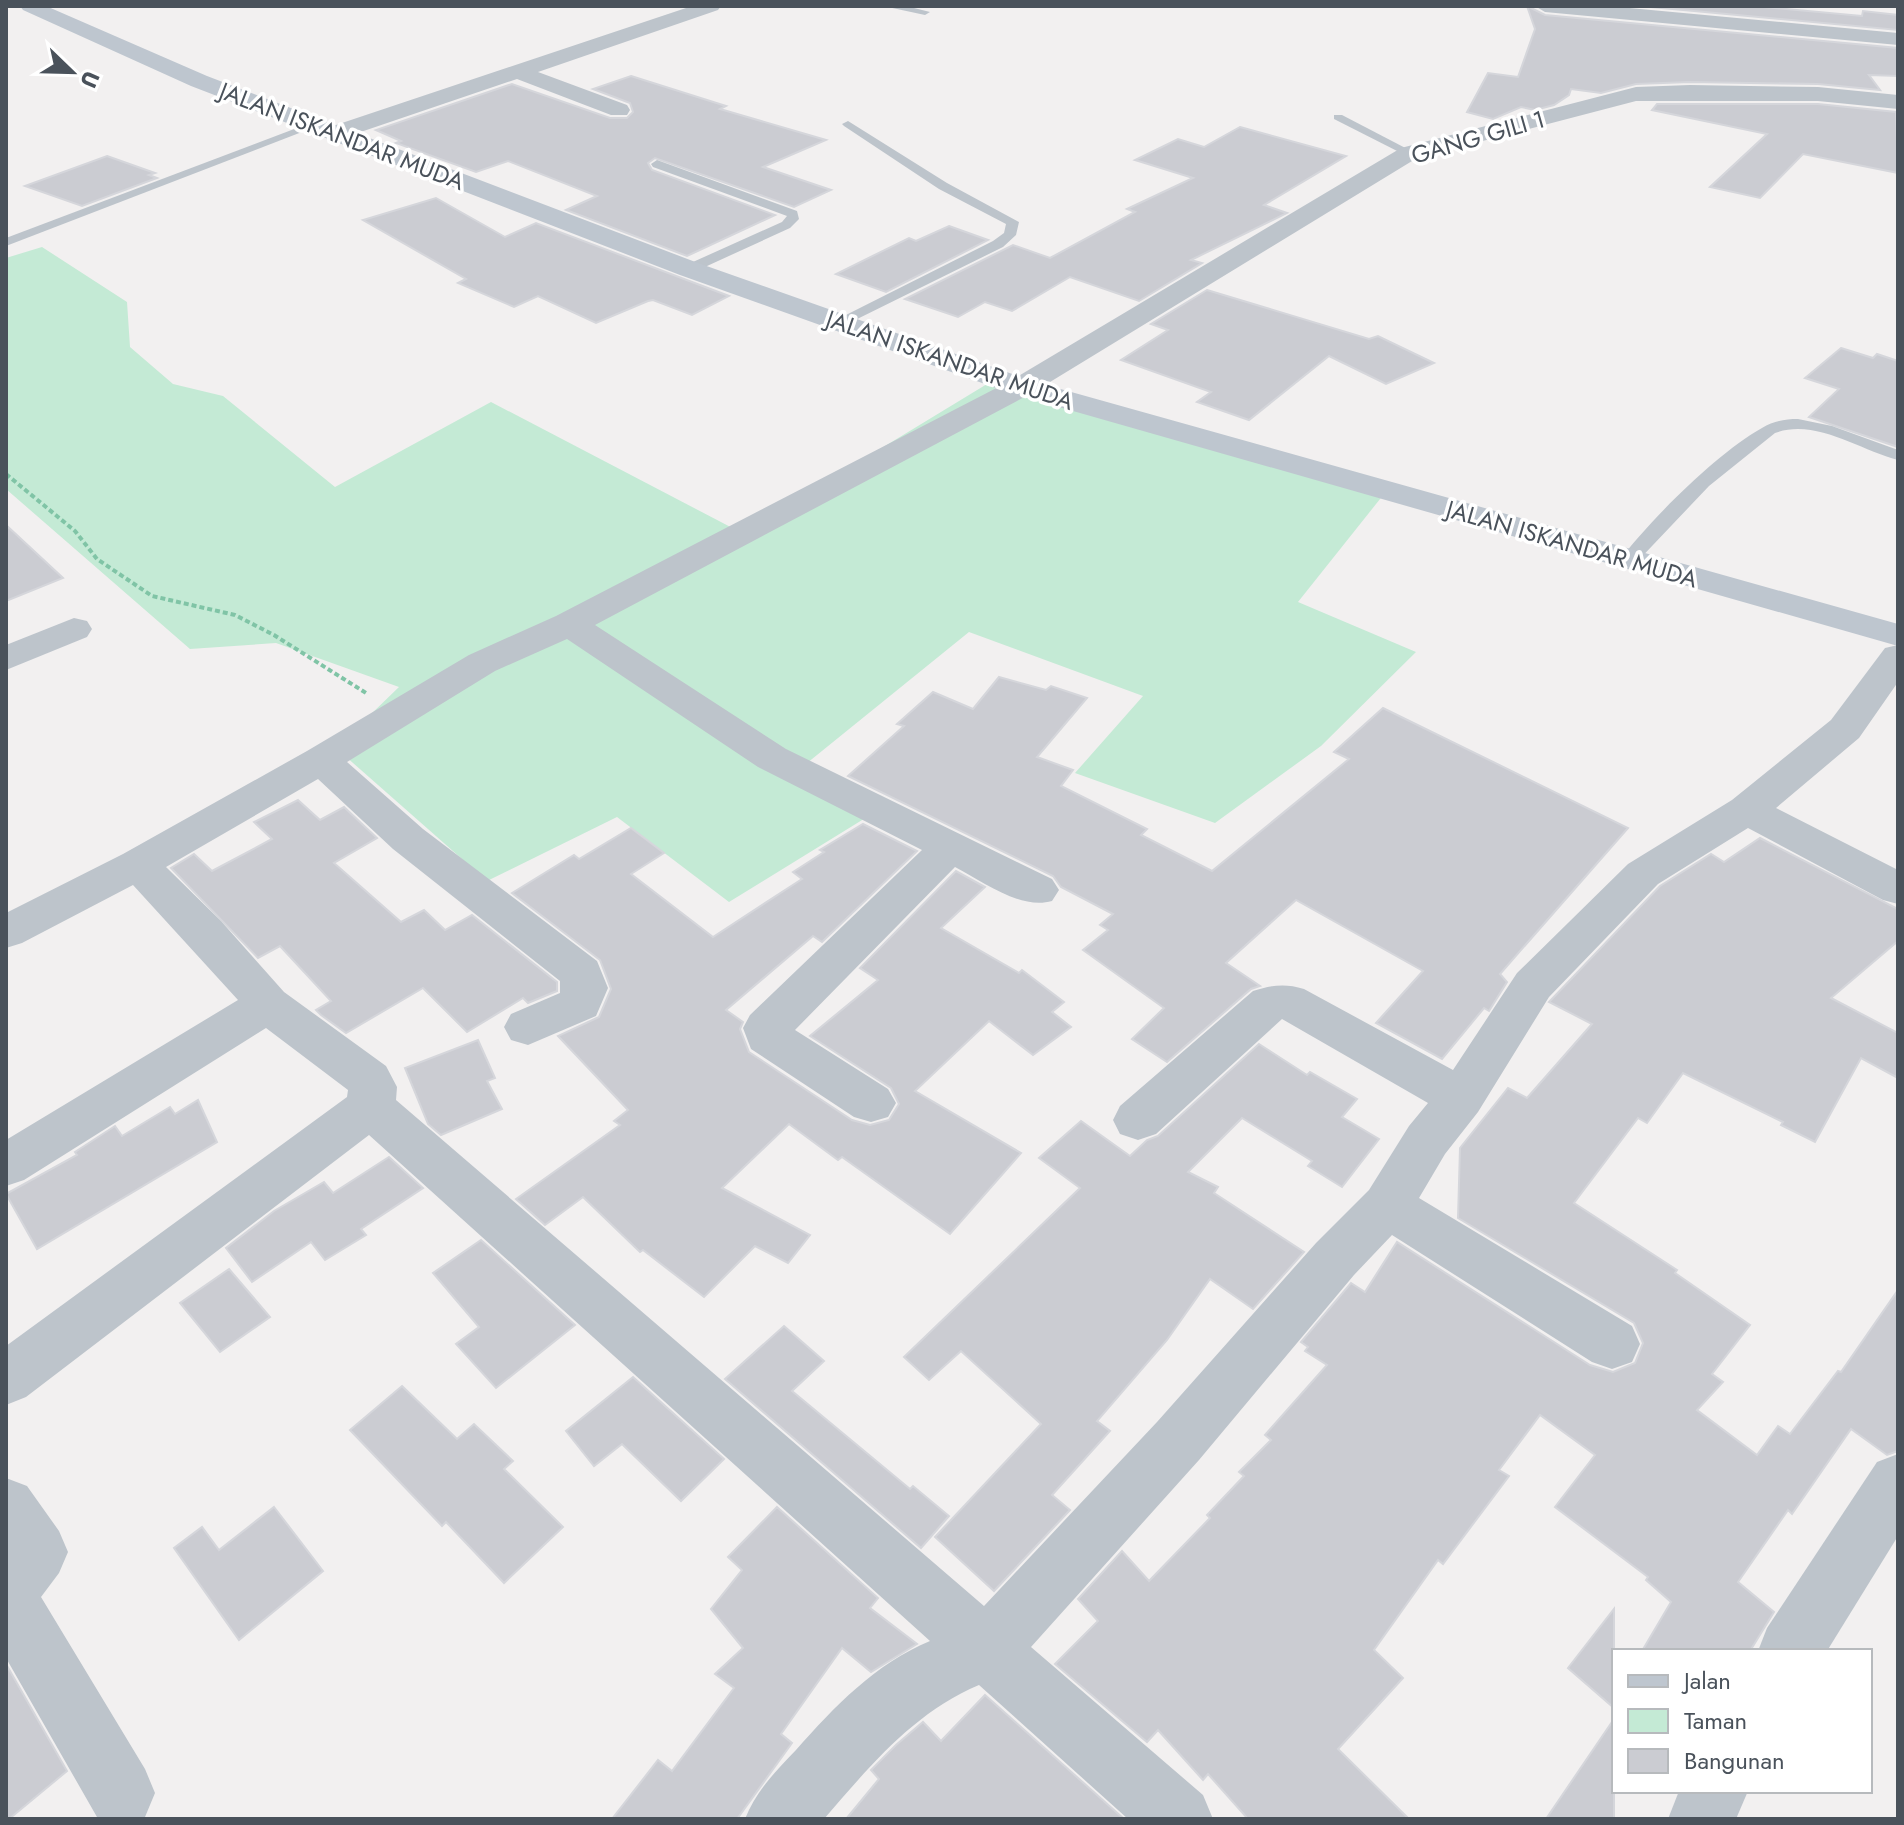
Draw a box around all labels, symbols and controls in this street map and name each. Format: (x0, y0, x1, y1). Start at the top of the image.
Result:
north arrow (32, 32, 112, 112)
text: U (73, 66, 108, 93)
street label: JALAN ISKANDAR MUDA (212, 72, 470, 199)
street label: GANG GILI 1 (1407, 101, 1549, 173)
street label: JALAN ISKANDAR MUDA (819, 300, 1079, 419)
street label: JALAN ISKANDAR MUDA (1439, 491, 1702, 597)
legend (1612, 1649, 1872, 1793)
text: Jalan (1681, 1663, 1731, 1698)
text: Taman (1684, 1703, 1747, 1738)
text: Bangunan (1684, 1743, 1785, 1778)

